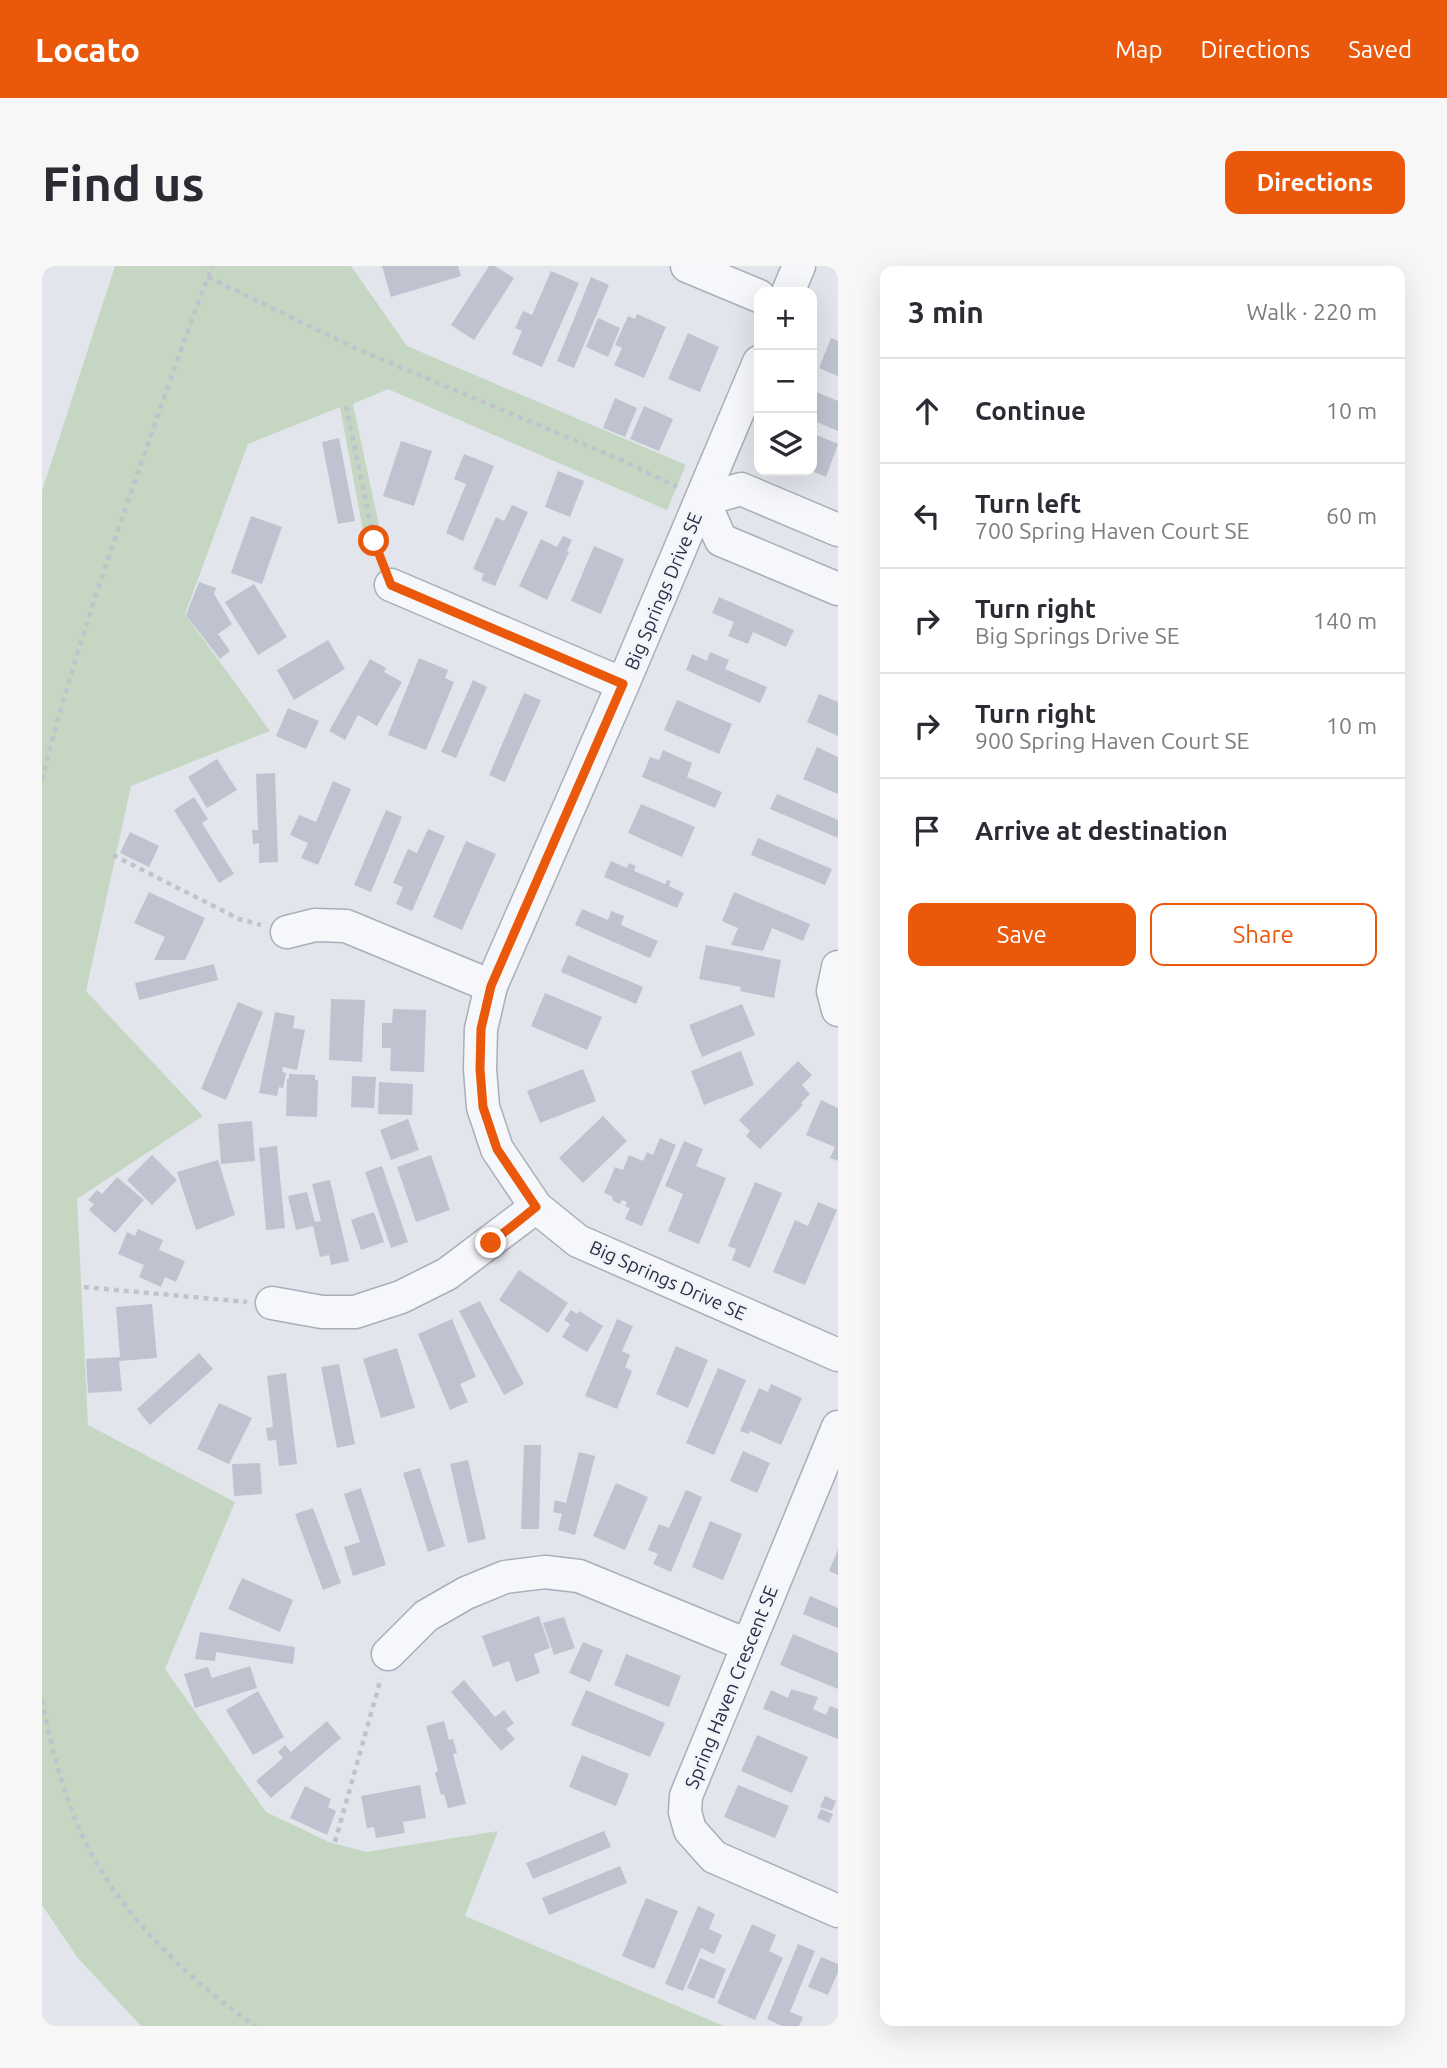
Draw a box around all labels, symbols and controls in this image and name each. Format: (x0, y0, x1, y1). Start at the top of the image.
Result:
text: Locato (35, 31, 140, 68)
text: Map (1115, 36, 1162, 63)
text: Directions (1200, 36, 1310, 63)
text: Saved (1348, 36, 1412, 63)
button: Directions (1225, 151, 1405, 214)
text: Find us (42, 155, 205, 210)
map controls (754, 287, 817, 476)
button: + (754, 287, 817, 350)
text: 3 min (908, 295, 984, 329)
text: Walk · 220 m (1246, 299, 1377, 324)
button: − (754, 350, 817, 413)
icon: ahead (908, 392, 946, 430)
text: Continue (975, 396, 1086, 425)
text: 10 m (1326, 398, 1377, 423)
button: layers (754, 413, 817, 476)
text: Turn left (975, 489, 1081, 518)
icon: left (908, 497, 946, 535)
text: 60 m (1326, 503, 1377, 528)
street label: Big Springs Drive SE (620, 509, 706, 673)
text: 700 Spring Haven Court SE (975, 518, 1249, 543)
route start (358, 525, 389, 556)
text: Turn right (975, 594, 1096, 623)
icon: right (908, 602, 946, 640)
text: 140 m (1313, 608, 1377, 633)
text: Big Springs Drive SE (975, 623, 1180, 648)
text: Turn right (975, 699, 1096, 728)
icon: right (908, 707, 946, 745)
text: 10 m (1326, 713, 1377, 738)
text: 900 Spring Haven Court SE (975, 728, 1249, 753)
icon: arrive (908, 812, 946, 850)
text: Arrive at destination (975, 816, 1228, 845)
button: Save (908, 903, 1136, 966)
button: Share (1150, 903, 1377, 966)
route end (475, 1227, 506, 1258)
street label: Big Springs Drive SE (586, 1236, 750, 1324)
street label: Spring Haven Crescent SE (680, 1582, 782, 1792)

